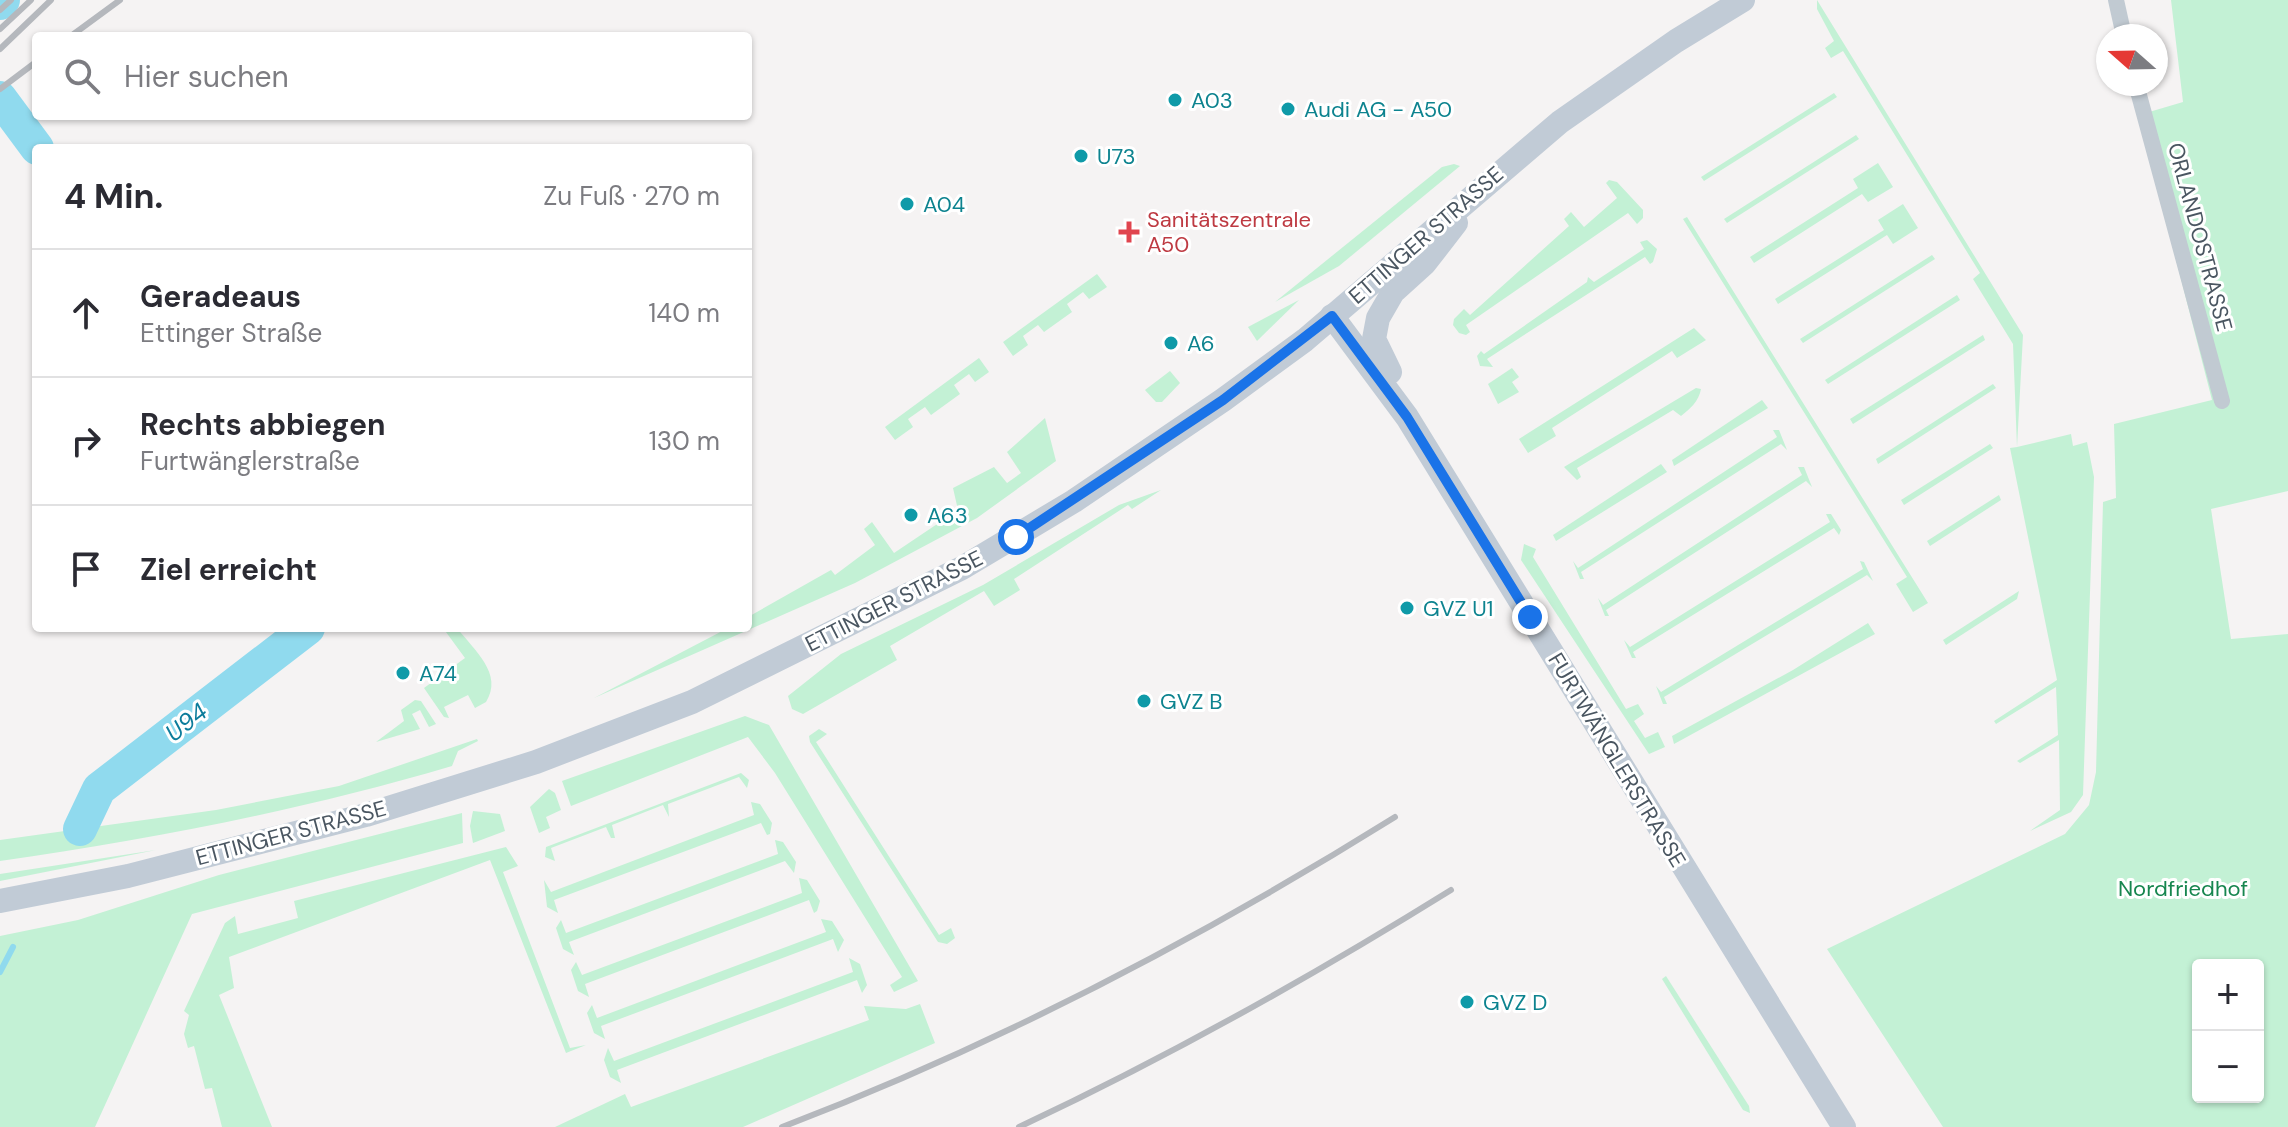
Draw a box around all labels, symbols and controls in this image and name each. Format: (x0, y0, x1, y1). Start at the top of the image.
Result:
north arrow (2096, 24, 2168, 96)
search box (32, 32, 752, 120)
icon: search (60, 54, 104, 98)
text: Hier suchen (124, 57, 289, 96)
place label: A03 (1191, 86, 1233, 115)
marker: A03 (1166, 91, 1184, 109)
place label: Audi AG - A50 (1304, 95, 1452, 124)
marker: Audi AG - A50 (1279, 100, 1297, 118)
street label: ORLANDOSTRASSE (2161, 140, 2239, 334)
place label: U73 (1097, 142, 1136, 171)
marker: U73 (1072, 147, 1090, 165)
street label: ETTINGER STRASSE (1343, 160, 1509, 310)
text: 4 Min. (64, 174, 163, 219)
text: Zu Fuß · 270 m (543, 179, 720, 213)
place label: A04 (923, 190, 965, 219)
marker: A04 (898, 195, 916, 213)
place label: Sanitätszentrale A50 (1147, 205, 1311, 259)
marker: Sanitätszentrale A50 (1118, 221, 1140, 243)
text: Geradeaus (140, 277, 301, 316)
icon: ahead (64, 291, 108, 335)
text: 140 m (648, 296, 720, 330)
text: Ettinger Straße (140, 316, 322, 350)
place label: A6 (1187, 329, 1215, 358)
marker: A6 (1162, 334, 1180, 352)
text: Rechts abbiegen (140, 405, 385, 444)
icon: right (64, 419, 108, 463)
text: 130 m (649, 424, 720, 458)
text: Furtwänglerstraße (140, 444, 360, 478)
place label: A63 (927, 501, 968, 530)
marker: A63 (902, 506, 920, 524)
route start (998, 519, 1034, 555)
street label: ETTINGER STRASSE (800, 544, 988, 658)
icon: arrive (64, 547, 108, 591)
text: Ziel erreicht (140, 550, 317, 589)
place label: GVZ U1 (1423, 594, 1493, 623)
marker: GVZ U1 (1398, 599, 1416, 617)
route end (1512, 599, 1548, 635)
street label: FURTWÄNGLERSTRASSE (1541, 647, 1693, 873)
place label: A74 (419, 659, 457, 688)
marker: A74 (394, 664, 412, 682)
place label: GVZ B (1160, 687, 1222, 716)
marker: GVZ B (1135, 692, 1153, 710)
water label: U94 (159, 696, 213, 748)
street label: ETTINGER STRASSE (193, 794, 389, 872)
park label: Nordfriedhof (2118, 874, 2248, 903)
map controls (2192, 959, 2264, 1103)
button: + (2192, 959, 2264, 1031)
place label: GVZ D (1483, 988, 1547, 1017)
marker: GVZ D (1458, 993, 1476, 1011)
button: − (2192, 1031, 2264, 1103)

